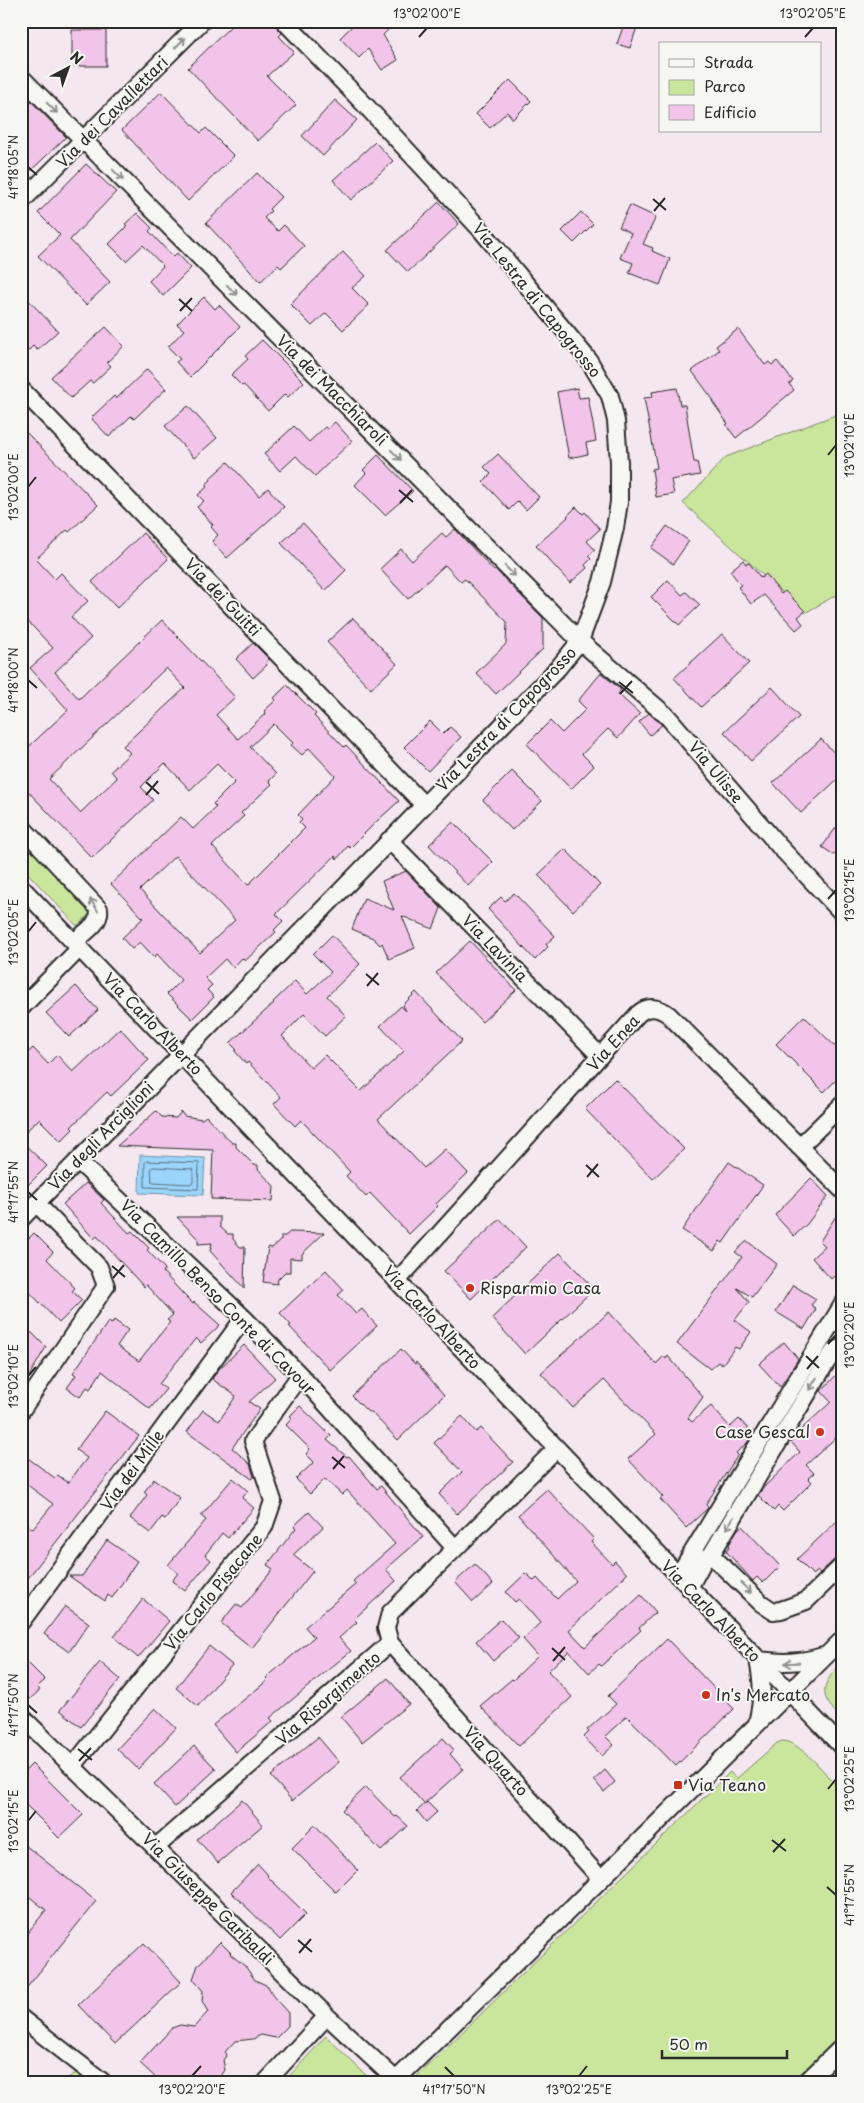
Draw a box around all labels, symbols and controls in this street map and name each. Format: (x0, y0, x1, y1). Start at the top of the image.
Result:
text: 13°02'00"E (393, 4, 461, 22)
text: 13°02'05"E (780, 4, 846, 22)
one-way arrow (174, 37, 186, 50)
north arrow (42, 42, 92, 92)
legend (659, 42, 822, 132)
text: N (66, 46, 88, 69)
street label: Via dei Cavallettari (50, 50, 173, 173)
text: Strada (704, 50, 754, 73)
text: Parco (704, 74, 746, 97)
text: Edificio (704, 100, 757, 123)
one-way arrow (46, 102, 58, 114)
text: 41°18'05"N (4, 135, 22, 199)
one-way arrow (112, 168, 124, 181)
street label: Via Lestra di Capogrosso (468, 217, 608, 382)
one-way arrow (226, 284, 238, 296)
street label: Via dei Macchiaroli (272, 328, 394, 450)
text: 13°02'10"E (840, 413, 858, 477)
one-way arrow (390, 449, 402, 462)
text: 13°02'00"E (4, 453, 22, 521)
street label: Via dei Guitti (180, 552, 268, 641)
one-way arrow (504, 565, 516, 577)
street label: Via Lestra di Capogrosso (430, 640, 581, 796)
text: 41°18'00"N (4, 647, 22, 713)
street label: Via Ulisse (684, 735, 750, 808)
text: 13°02'15"E (840, 858, 858, 922)
one-way arrow (89, 898, 100, 912)
text: 13°02'05"E (4, 899, 22, 965)
street label: Via Lavinia (457, 908, 534, 987)
street label: Via Carlo Alberto (98, 967, 209, 1080)
street label: Via Enea (580, 1008, 644, 1076)
street label: Via degli Arciglioni (42, 1075, 159, 1195)
text: 41°17'55"N (4, 1161, 22, 1223)
street label: Via Camillo Benso Conte di Cavour (115, 1193, 322, 1400)
street label: Via Carlo Alberto (378, 1259, 487, 1374)
place label: Risparmio Casa (480, 1275, 601, 1299)
marker: Risparmio Casa (464, 1282, 476, 1294)
text: 13°02'20"E (840, 1301, 858, 1369)
text: 13°02'10"E (4, 1344, 22, 1408)
one-way arrow (808, 1377, 818, 1391)
place label: Case Gescal (715, 1419, 810, 1443)
street label: Via dei Mille (94, 1424, 169, 1515)
marker: Case Gescal (814, 1426, 826, 1438)
one-way arrow (724, 1516, 734, 1530)
street label: Via Carlo Pisacane (157, 1527, 267, 1655)
street label: Via Carlo Alberto (656, 1554, 767, 1667)
one-way arrow (740, 1582, 753, 1594)
street label: Via Risorgimento (270, 1645, 385, 1750)
one-way arrow (784, 1658, 800, 1668)
text: 41°17'50"N (4, 1673, 22, 1737)
place label: In's Mercato (716, 1682, 810, 1706)
marker: In's Mercato (700, 1689, 712, 1701)
street label: Via Quarto (459, 1720, 535, 1801)
text: 13°02'25"E (840, 1746, 858, 1812)
place label: Via Teano (688, 1772, 766, 1796)
marker: Via Teano (672, 1779, 684, 1791)
text: 13°02'15"E (4, 1789, 22, 1853)
street label: Via Giuseppe Garibaldi (137, 1827, 280, 1970)
text: 41°17'55"N (840, 1864, 858, 1926)
scale bar (662, 2028, 786, 2060)
text: 50 m (669, 2032, 708, 2055)
text: 13°02'20"E (158, 2080, 226, 2098)
text: 41°17'50"N (422, 2080, 486, 2098)
text: 13°02'25"E (546, 2080, 612, 2098)

